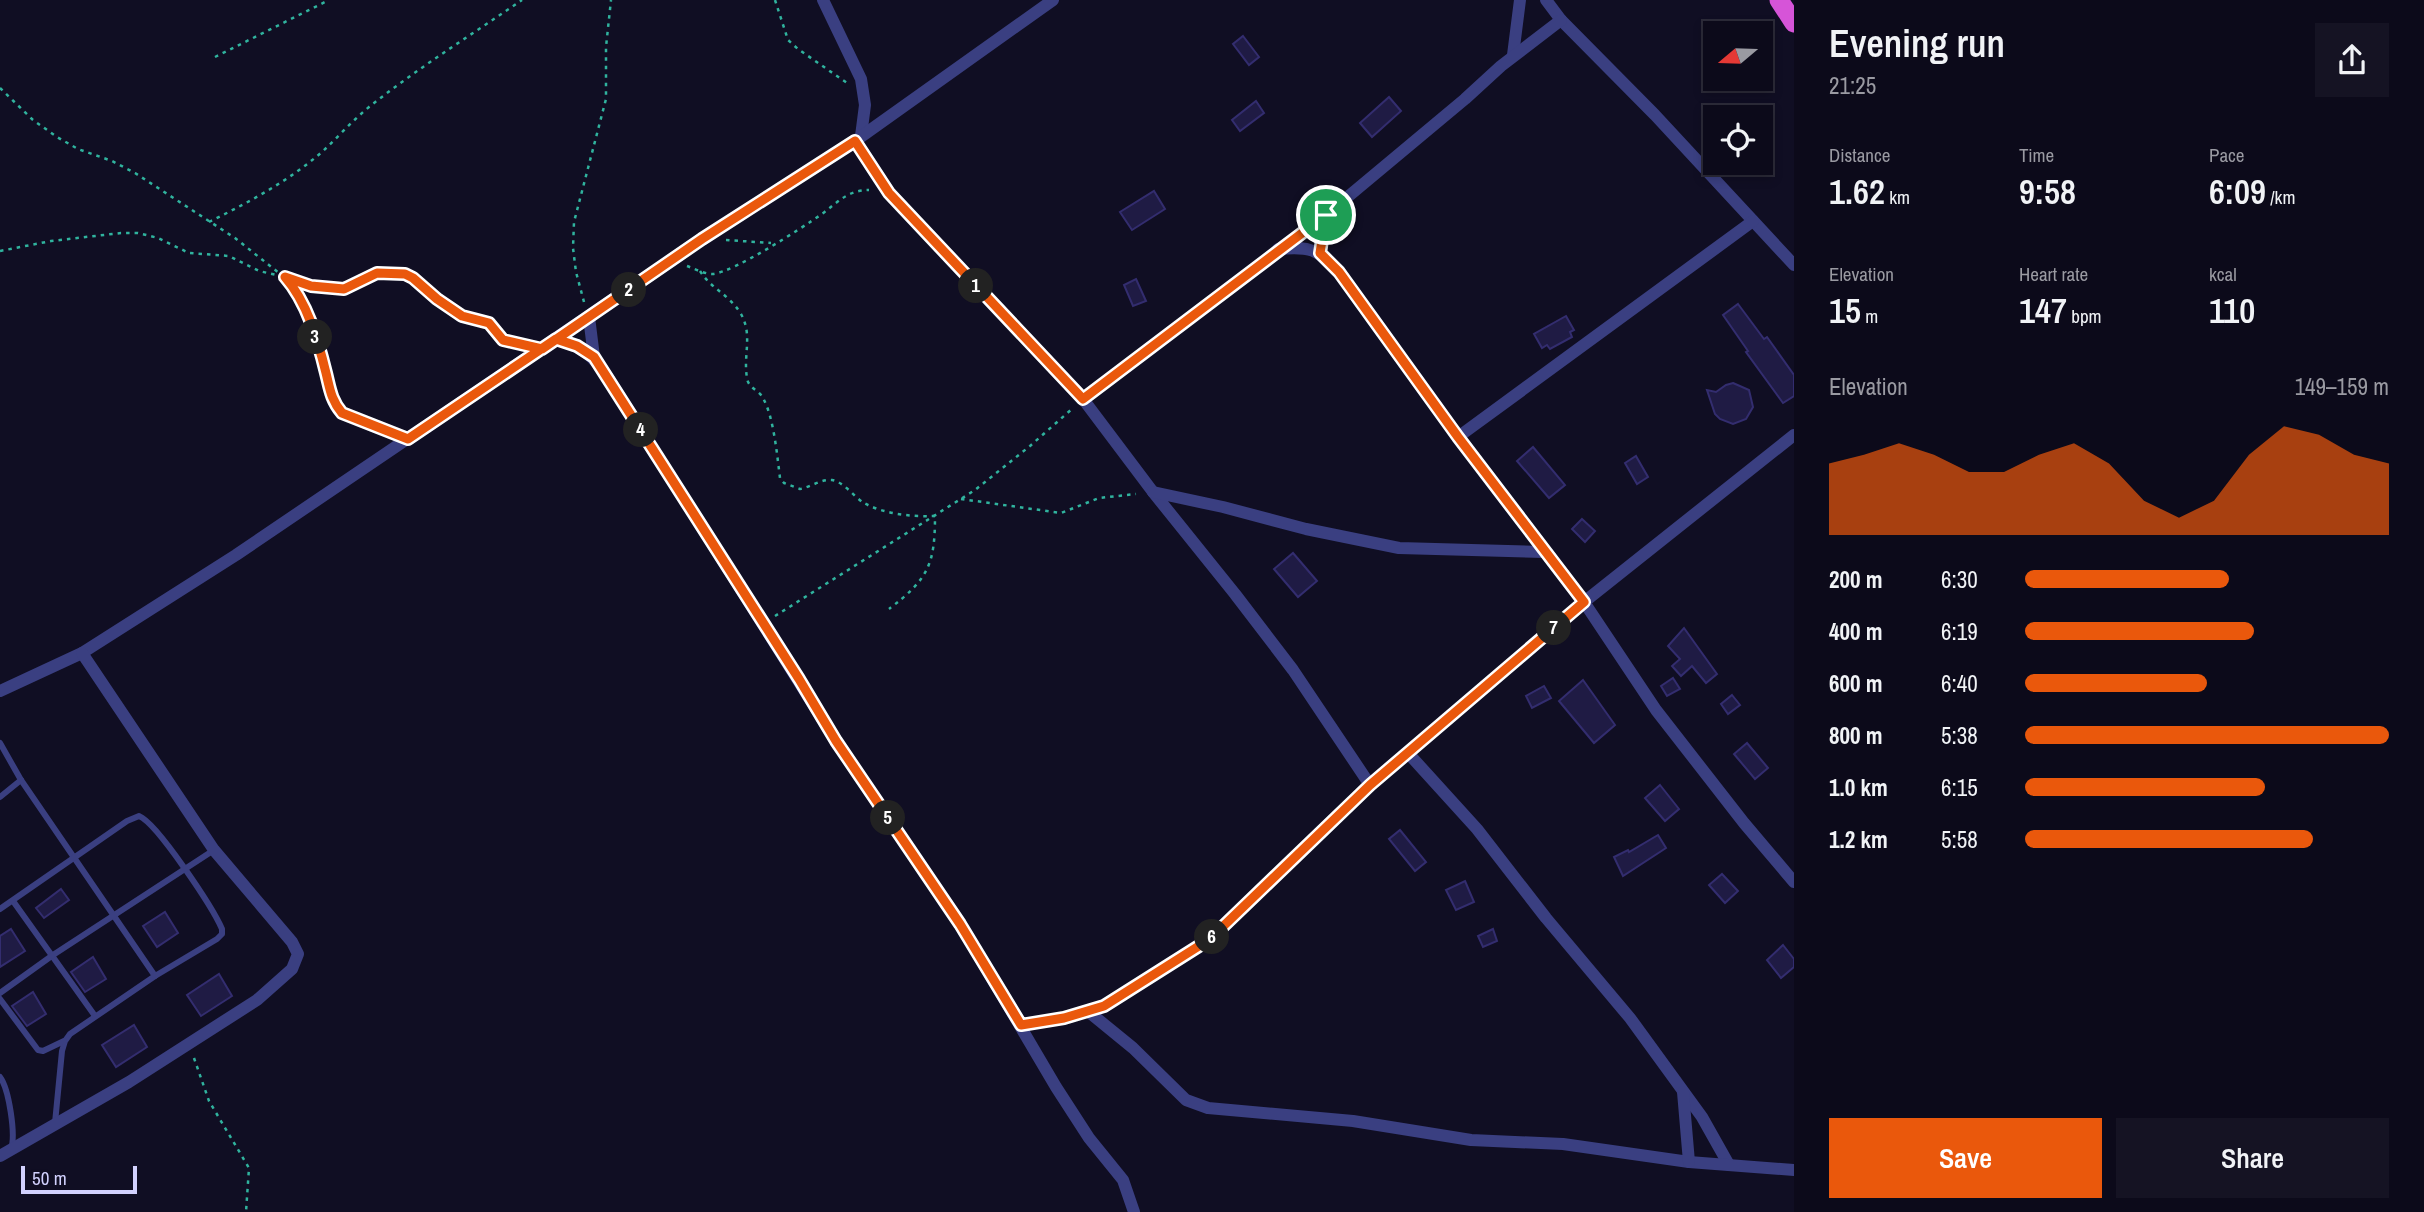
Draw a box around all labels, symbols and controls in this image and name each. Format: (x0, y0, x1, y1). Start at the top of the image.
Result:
text: Evening run (1829, 18, 2005, 69)
north arrow (1703, 21, 1773, 91)
map controls (1703, 21, 1773, 175)
button: share (2315, 23, 2389, 97)
text: 21:25 (1829, 70, 1876, 101)
button: locate (1703, 105, 1773, 175)
text: Distance (1829, 142, 1890, 168)
text: Time (2019, 142, 2054, 168)
text: Pace (2209, 142, 2245, 168)
text: 1.62 (1829, 168, 1885, 215)
text: 9:58 (2019, 168, 2076, 215)
text: 6:09 (2209, 168, 2266, 215)
text: km (1885, 184, 1910, 210)
text: /km (2266, 184, 2295, 210)
pin (1296, 185, 1356, 245)
icon: arrive (1307, 196, 1345, 234)
text: Elevation (1829, 261, 1894, 287)
text: Heart rate (2019, 261, 2088, 287)
text: kcal (2209, 261, 2237, 287)
pin: 1 (958, 268, 993, 304)
pin: 2 (612, 272, 646, 308)
text: 1 (971, 272, 980, 298)
text: 2 (624, 276, 633, 302)
text: 15 (1829, 287, 1861, 334)
text: 147 (2019, 287, 2067, 334)
text: 110 (2209, 287, 2255, 334)
text: m (1861, 303, 1878, 329)
text: bpm (2067, 303, 2102, 329)
pin: 3 (298, 320, 332, 354)
text: 3 (310, 323, 319, 349)
text: Elevation (1829, 371, 1908, 402)
text: 149–159 m (2295, 371, 2389, 402)
pin: 4 (624, 412, 658, 448)
text: 4 (636, 416, 645, 442)
text: 200 m (1829, 564, 1882, 595)
text: 6:30 (1941, 564, 1978, 595)
pin: 7 (1536, 610, 1572, 646)
text: 7 (1549, 614, 1558, 640)
text: 400 m (1829, 616, 1882, 647)
text: 6:19 (1941, 616, 1978, 647)
text: 600 m (1829, 668, 1882, 699)
text: 6:40 (1941, 668, 1978, 699)
text: 800 m (1829, 720, 1882, 751)
text: 5:38 (1941, 720, 1978, 751)
text: 1.0 km (1829, 772, 1888, 803)
text: 6:15 (1941, 772, 1978, 803)
pin: 5 (870, 800, 906, 836)
text: 5 (883, 804, 892, 830)
text: 1.2 km (1829, 824, 1888, 855)
text: 5:58 (1941, 824, 1978, 855)
pin: 6 (1194, 920, 1230, 954)
text: 6 (1207, 923, 1216, 949)
button: Save (1829, 1118, 2102, 1198)
button: Share (2116, 1118, 2389, 1198)
scale bar (21, 1163, 136, 1195)
text: 50 m (32, 1165, 67, 1191)

